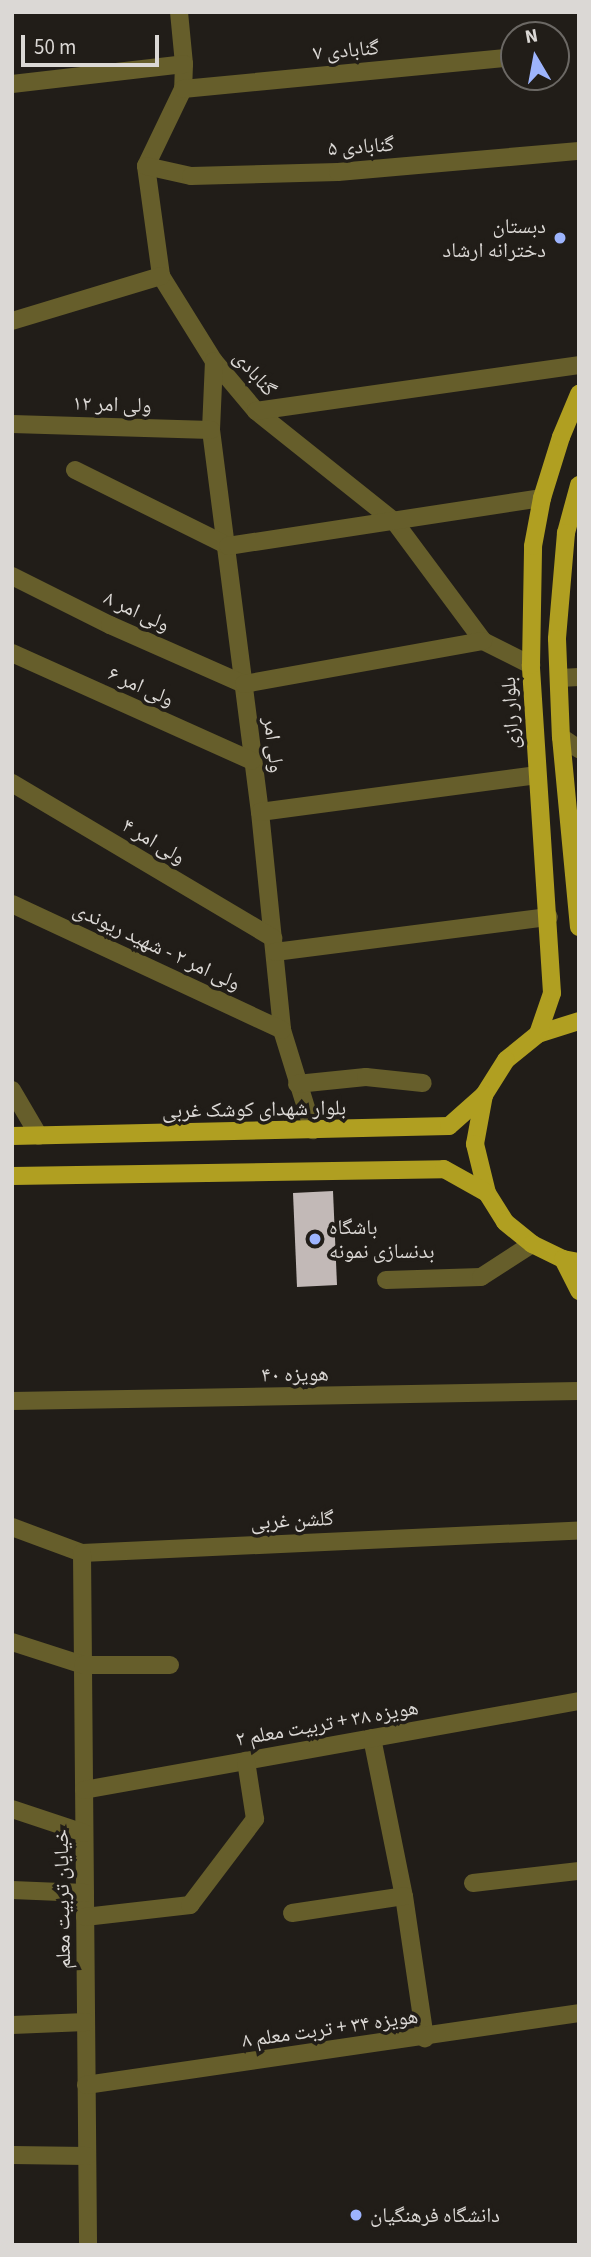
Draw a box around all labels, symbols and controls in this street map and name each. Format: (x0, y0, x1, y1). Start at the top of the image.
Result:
scale bar (24, 21, 163, 65)
north arrow (500, 21, 570, 91)
text: N (523, 22, 540, 51)
text: 50 m (34, 32, 76, 62)
street label: گنابادی ۷ (312, 35, 380, 65)
street label: گنابادی ۵ (327, 131, 395, 161)
place label: دبستان دخترانه ارشاد (443, 213, 546, 263)
marker: دبستان دخترانه ارشاد (552, 230, 568, 246)
street label: گنابادی (228, 345, 282, 401)
street label: ولی امر ۱۲ (72, 390, 152, 418)
street label: ولی امر ۸ (100, 585, 174, 637)
street label: ولی امر ۶ (104, 660, 178, 712)
street label: بلوار رازی (496, 676, 524, 750)
street label: ولی امر (258, 716, 290, 774)
street label: ولی امر ۴ (118, 812, 190, 870)
street label: ولی امر ۲ - شهید ریوندی (69, 896, 245, 996)
street label: بلوار شهدای کوشک غربی (162, 1095, 346, 1123)
place label: باشگاه بدنسازی نمونه (329, 1214, 435, 1264)
marker: باشگاه بدنسازی نمونه (307, 1231, 323, 1247)
street label: هویزه ۴۰ (261, 1361, 329, 1387)
street label: گلشن غربی (250, 1505, 334, 1535)
street label: هویزه ۳۸ + تربیت معلم ۲ (234, 1695, 420, 1751)
street label: خیایان تربیت معلم (48, 1829, 76, 1969)
street label: هویزه ۳۴ + تربت معلم ۸ (240, 2003, 420, 2053)
place label: دانشگاه فرهنگیان (370, 2202, 500, 2228)
marker: دانشگاه فرهنگیان (348, 2207, 364, 2223)

